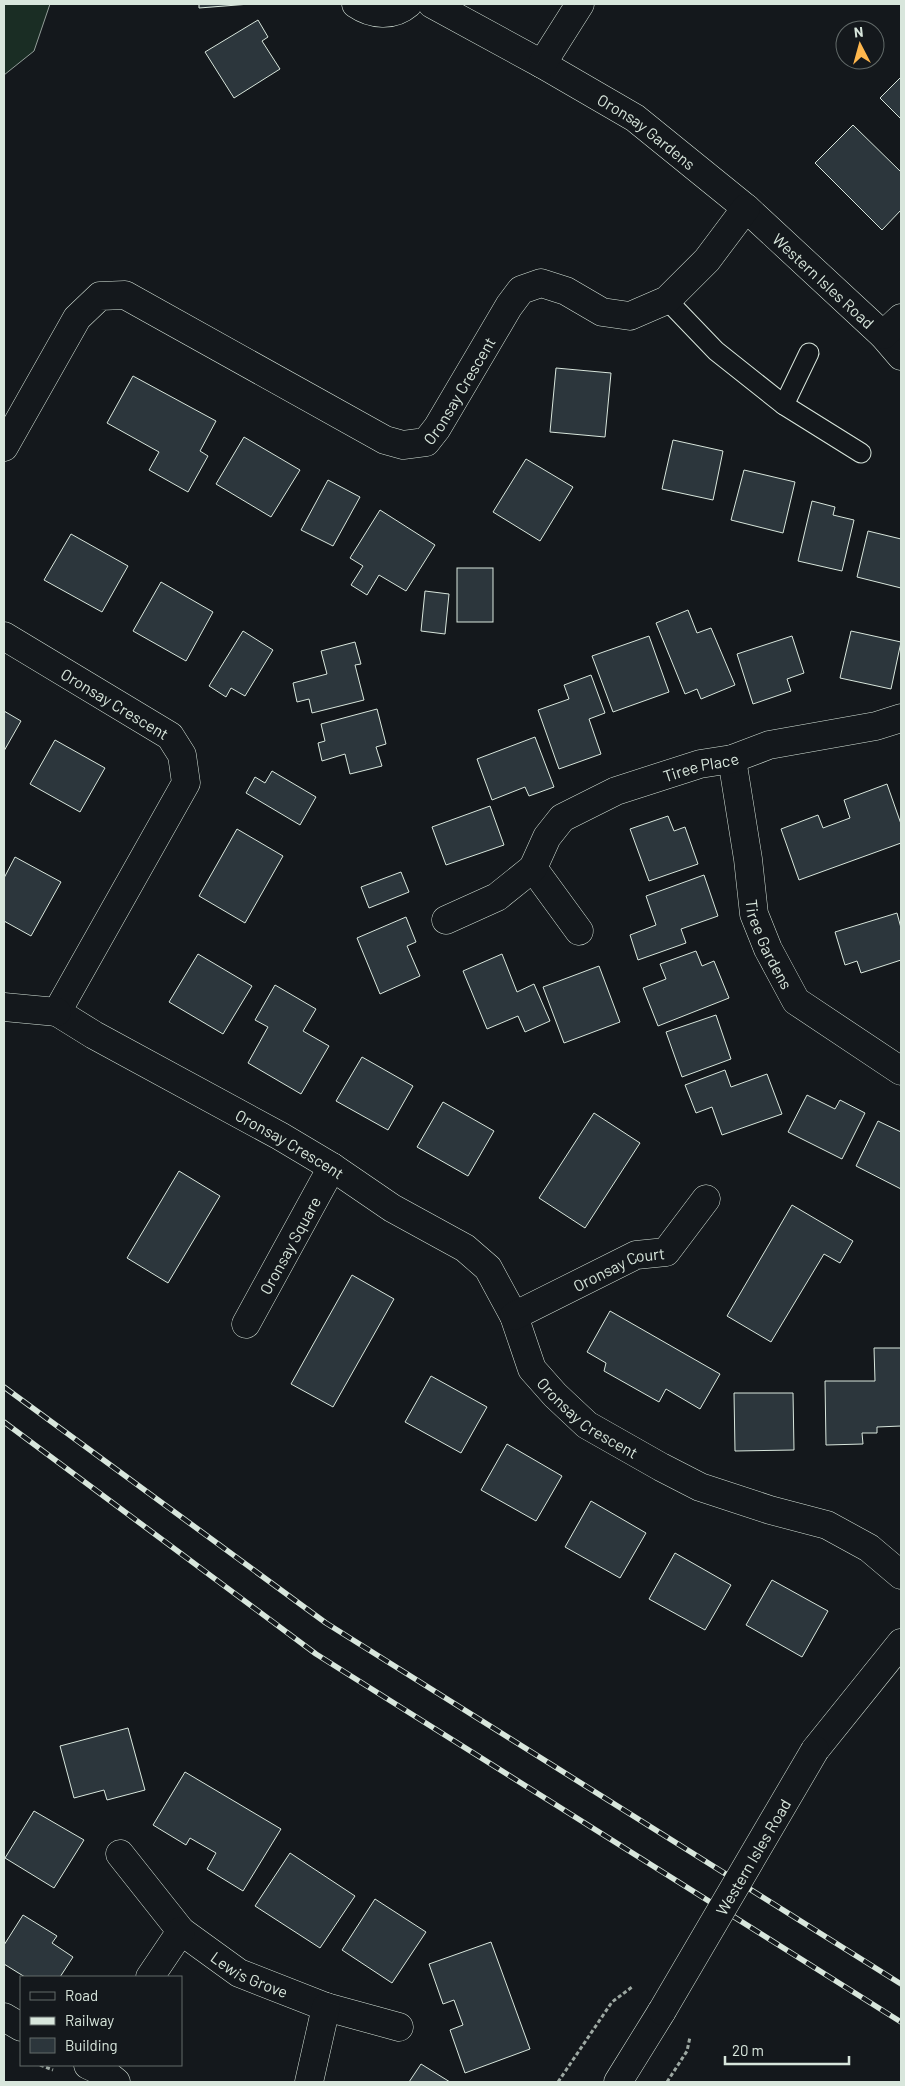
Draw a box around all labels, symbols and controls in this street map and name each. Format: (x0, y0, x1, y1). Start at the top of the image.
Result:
north arrow (835, 20, 885, 70)
text: N (853, 23, 864, 41)
street label: Oronsay Gardens (595, 89, 700, 173)
street label: Western Isles Road (769, 229, 879, 332)
street label: Oronsay Crescent (419, 333, 498, 448)
street label: Oronsay Crescent (58, 663, 173, 743)
street label: Tiree Place (660, 748, 741, 785)
street label: Tiree Gardens (743, 898, 797, 992)
street label: Oronsay Crescent (233, 1104, 348, 1182)
street label: Oronsay Square (255, 1193, 324, 1297)
street label: Oronsay Court (570, 1243, 666, 1295)
street label: Oronsay Crescent (534, 1373, 642, 1462)
street label: Western Isles Road (711, 1795, 794, 1918)
street label: Lewis Grove (208, 1947, 291, 2001)
legend (20, 1976, 182, 2066)
text: Road (65, 1986, 98, 2004)
text: Railway (65, 2011, 114, 2029)
scale bar (725, 2034, 849, 2066)
text: Building (65, 2036, 118, 2054)
text: 20 m (732, 2041, 764, 2059)

